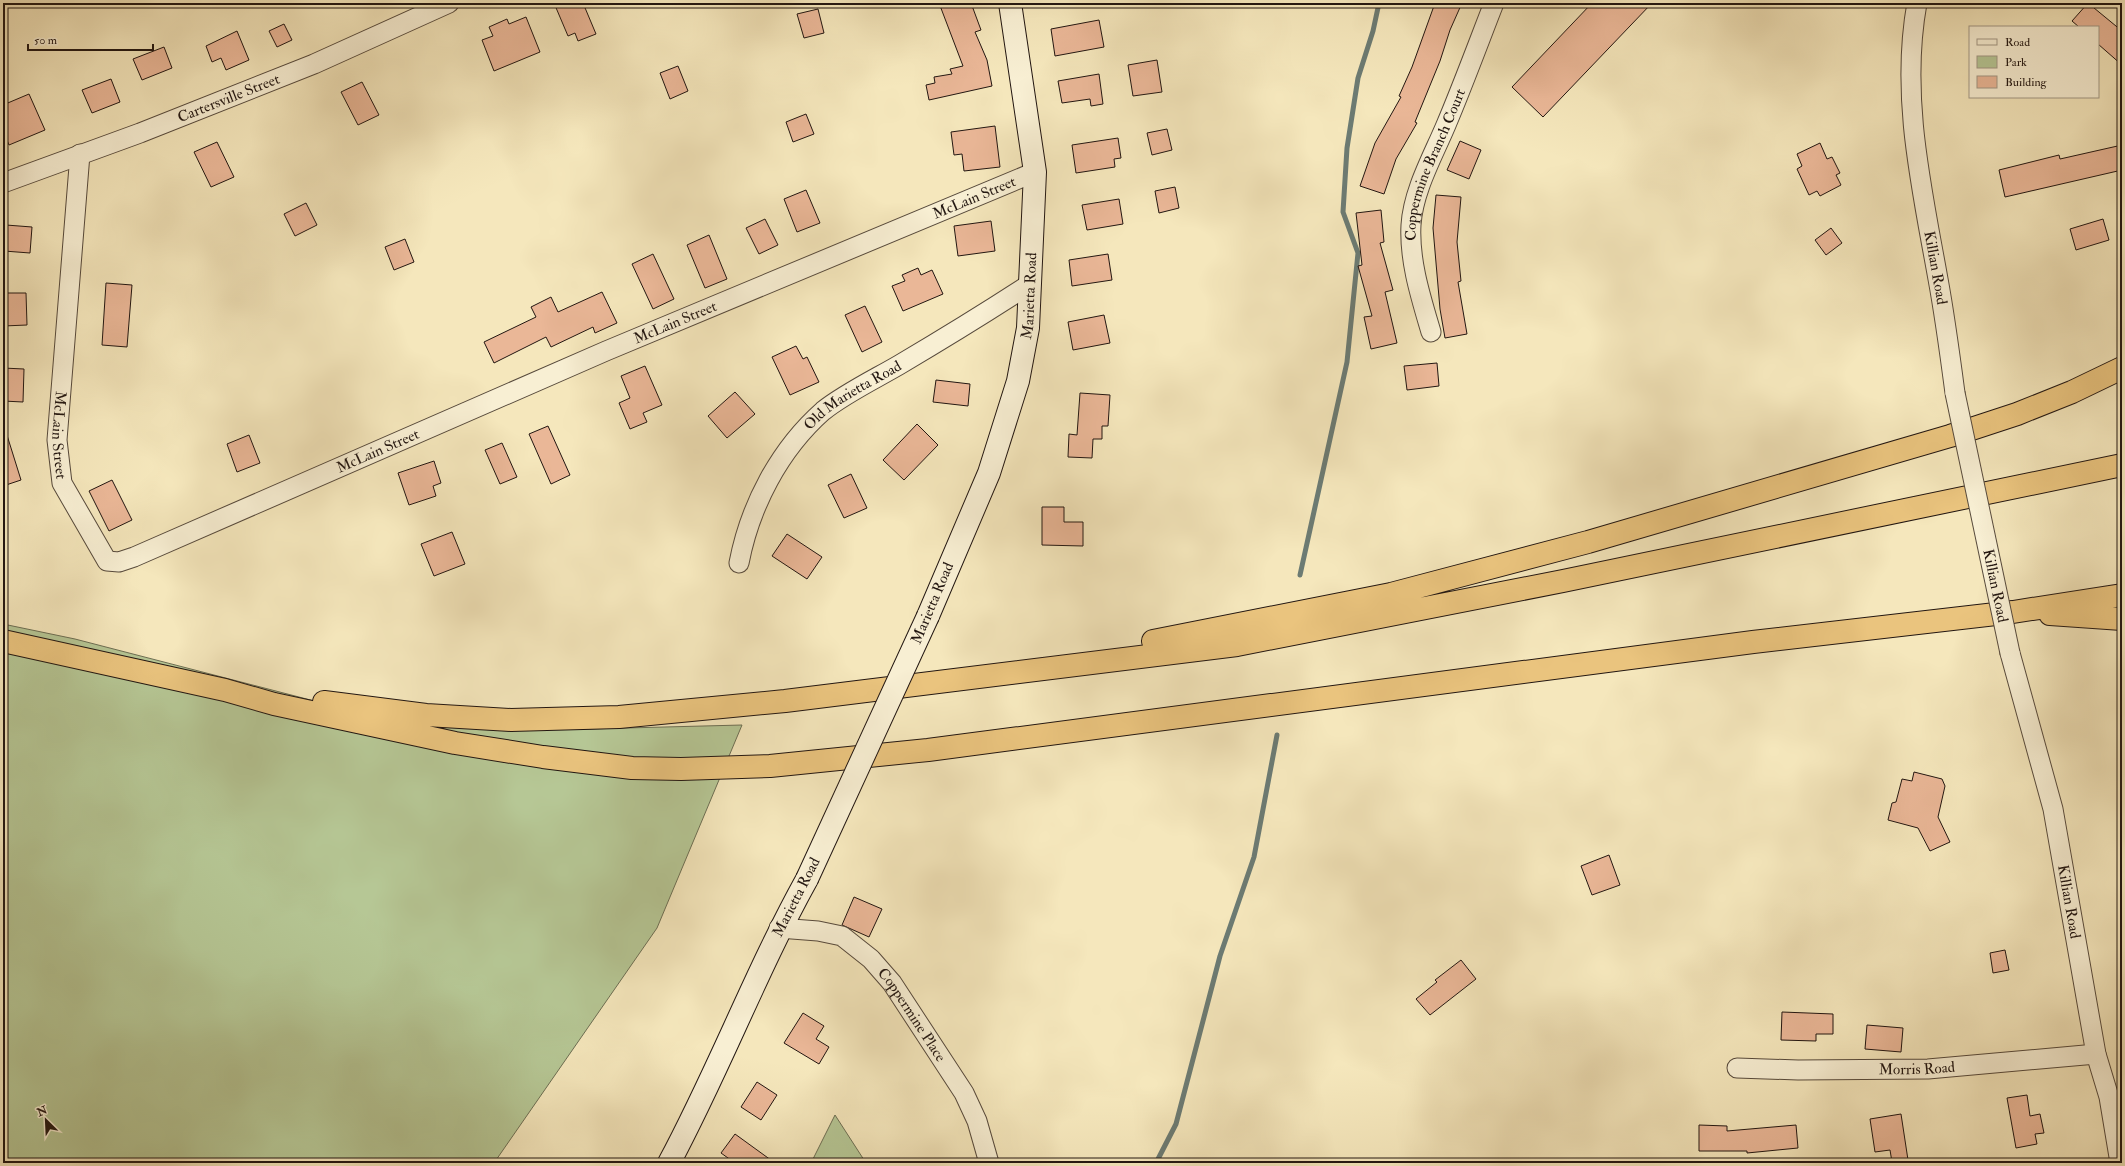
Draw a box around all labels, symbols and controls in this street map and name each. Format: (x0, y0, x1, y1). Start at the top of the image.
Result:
scale bar (28, 26, 153, 52)
legend (1969, 26, 2099, 98)
text: 50 m (34, 33, 58, 48)
text: Road (2005, 35, 2030, 50)
text: Park (2005, 55, 2027, 70)
street label: Cartersville Street (175, 70, 283, 127)
text: Building (2005, 75, 2048, 90)
street label: Coppermine Branch Court (1402, 86, 1470, 241)
street label: McLain Street (930, 172, 1019, 224)
street label: Killian Road (1919, 230, 1951, 307)
street label: Marietta Road (1017, 251, 1041, 341)
street label: McLain Street (631, 297, 720, 348)
street label: Old Marietta Road (800, 356, 906, 434)
street label: McLain Street (47, 390, 70, 480)
street label: McLain Street (334, 425, 422, 477)
street label: Killian Road (1978, 547, 2012, 625)
street label: Marietta Road (907, 559, 958, 647)
street label: Marietta Road (768, 854, 825, 940)
street label: Killian Road (2053, 863, 2085, 941)
street label: Coppermine Place (873, 964, 950, 1066)
street label: Morris Road (1879, 1058, 1957, 1079)
north arrow (26, 1100, 66, 1140)
text: N (34, 1103, 50, 1120)

